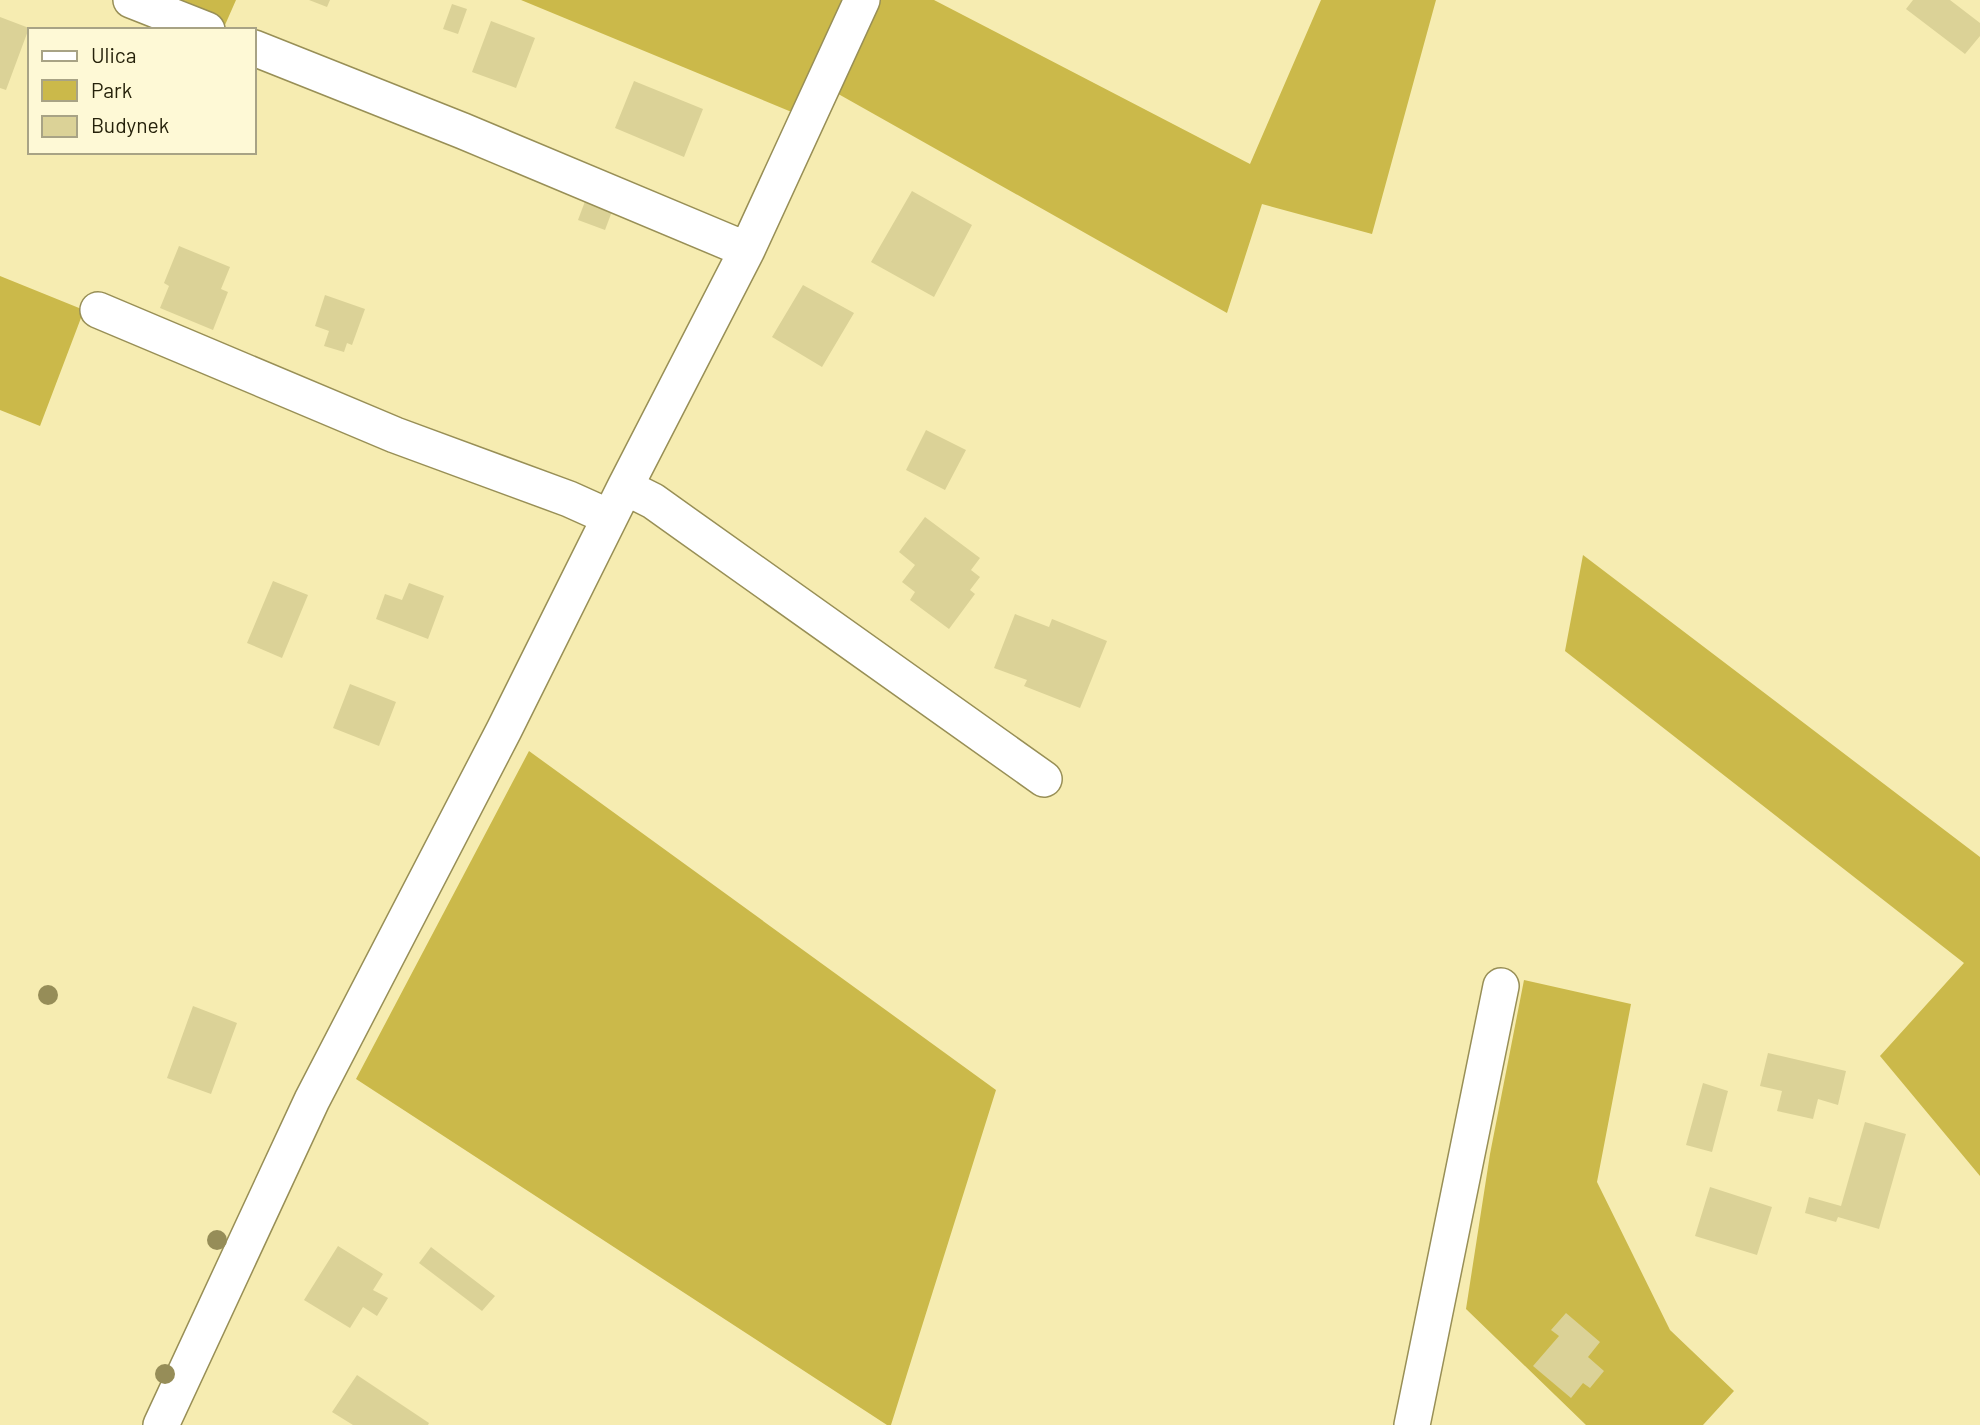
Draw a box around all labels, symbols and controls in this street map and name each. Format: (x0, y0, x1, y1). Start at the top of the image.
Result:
legend (28, 28, 256, 154)
text: Ulica (91, 42, 136, 67)
text: Park (91, 77, 132, 102)
text: Budynek (91, 112, 169, 137)

